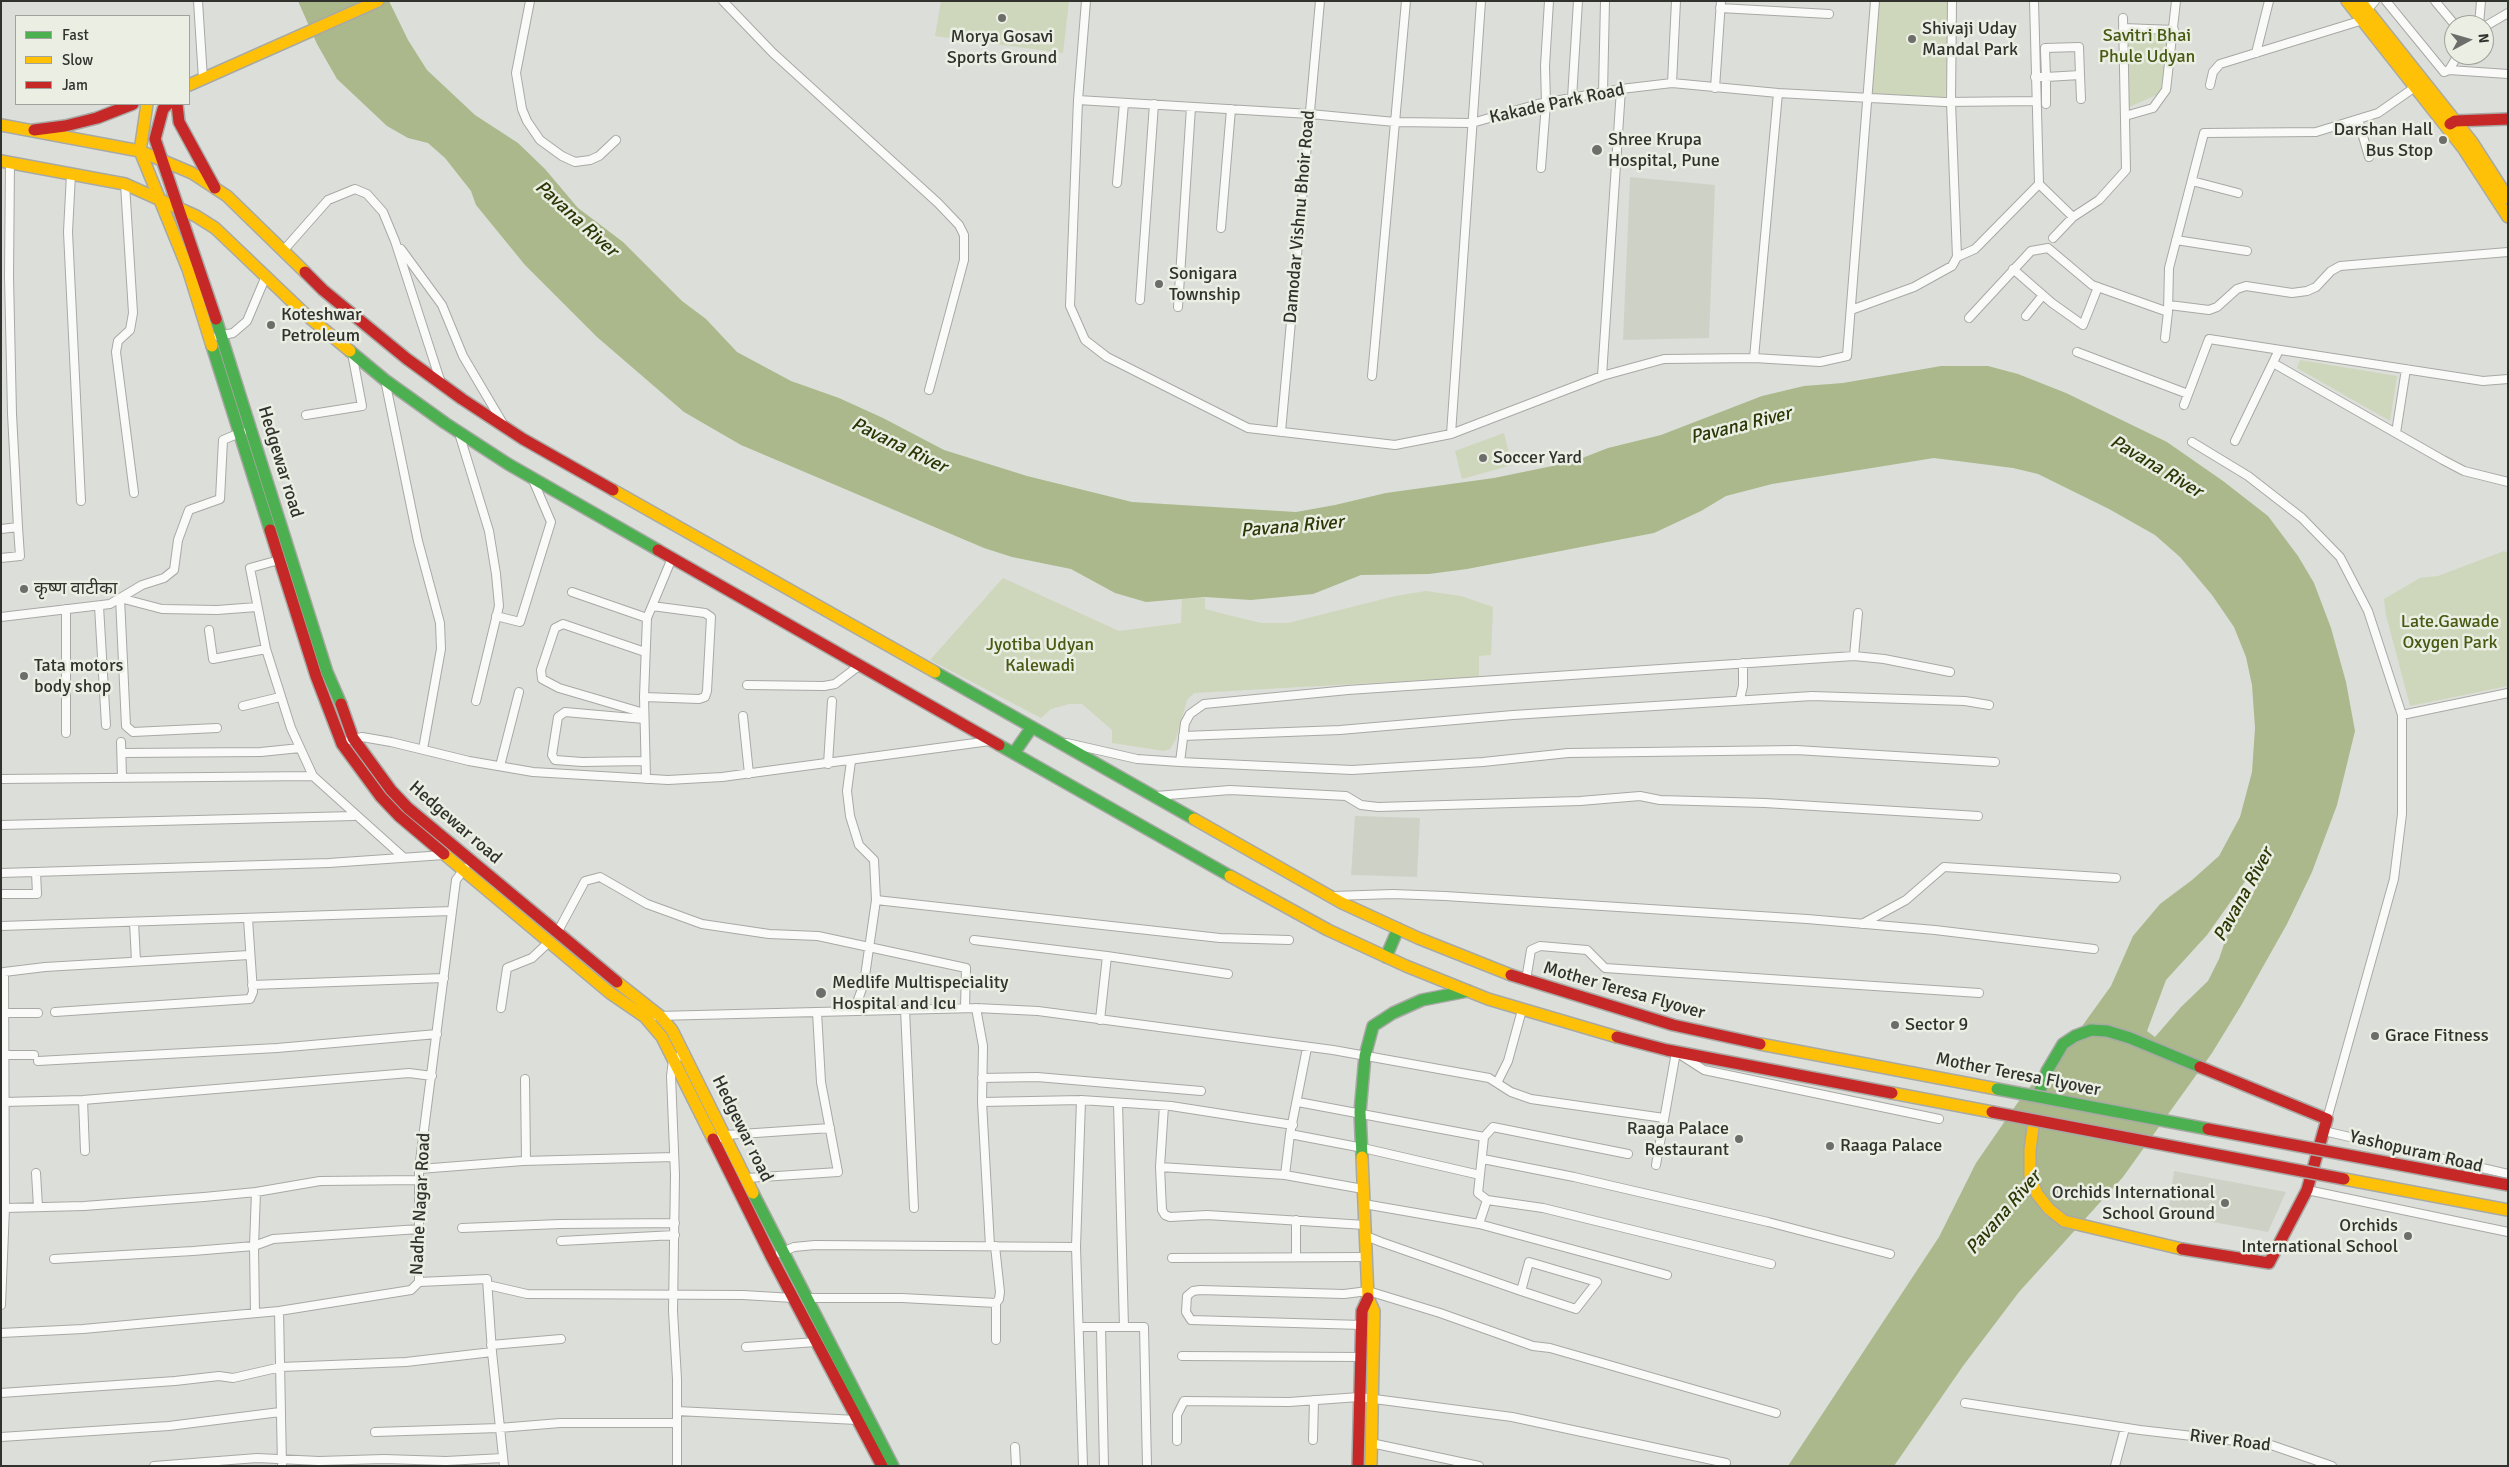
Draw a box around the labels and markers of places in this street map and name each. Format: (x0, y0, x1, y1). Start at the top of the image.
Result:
marker: Morya Gosavi Sports Ground (996, 12, 1008, 24)
place label: Shivaji Uday Mandal Park (1922, 18, 2018, 60)
place label: Morya Gosavi Sports Ground (947, 26, 1057, 68)
marker: Shivaji Uday Mandal Park (1906, 33, 1918, 45)
place label: Darshan Hall Bus Stop (2334, 119, 2433, 162)
place label: Shree Krupa Hospital, Pune (1608, 129, 1720, 172)
marker: Darshan Hall Bus Stop (2437, 134, 2449, 146)
marker: Shree Krupa Hospital, Pune (1590, 143, 1604, 157)
place label: Sonigara Township (1169, 263, 1240, 306)
marker: Sonigara Township (1153, 278, 1165, 290)
place label: Koteshwar Petroleum (281, 304, 362, 346)
marker: Koteshwar Petroleum (265, 319, 277, 331)
place label: Soccer Yard (1493, 447, 1582, 469)
marker: Soccer Yard (1477, 452, 1489, 464)
place label: कृष्ण वाटीका (34, 578, 117, 600)
marker: कृष्ण वाटीका (18, 583, 30, 595)
place label: Tata motors body shop (34, 655, 123, 698)
marker: Tata motors body shop (18, 670, 30, 682)
place label: Medlife Multispeciality Hospital and Icu (832, 972, 1008, 1014)
marker: Medlife Multispeciality Hospital and Icu (814, 986, 828, 1000)
place label: Sector 9 (1905, 1014, 1968, 1036)
marker: Sector 9 (1889, 1019, 1901, 1031)
place label: Grace Fitness (2385, 1025, 2489, 1047)
marker: Grace Fitness (2369, 1030, 2381, 1042)
place label: Raaga Palace Restaurant (1627, 1118, 1729, 1160)
marker: Raaga Palace Restaurant (1733, 1133, 1745, 1145)
place label: Raaga Palace (1840, 1135, 1942, 1157)
marker: Raaga Palace (1824, 1140, 1836, 1152)
place label: Orchids International School Ground (2052, 1182, 2215, 1224)
marker: Orchids International School Ground (2219, 1197, 2231, 1209)
place label: Orchids International School (2241, 1215, 2398, 1258)
marker: Orchids International School (2402, 1230, 2414, 1242)

